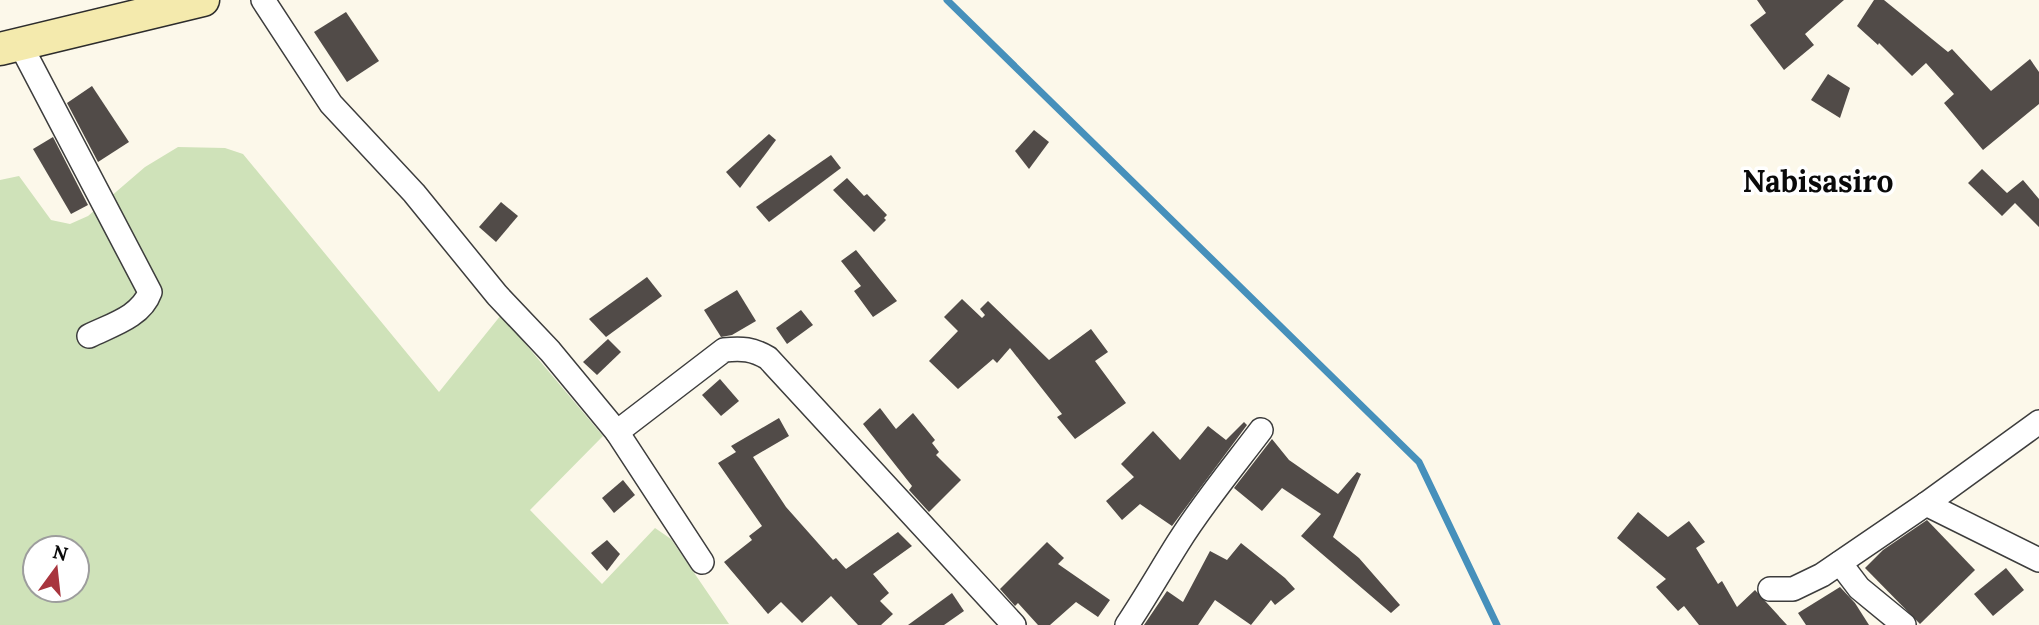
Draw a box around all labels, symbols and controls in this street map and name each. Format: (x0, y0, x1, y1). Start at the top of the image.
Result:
district label: Nabisasiro (1743, 162, 1893, 200)
north arrow (21, 534, 91, 604)
text: N (50, 539, 71, 566)

